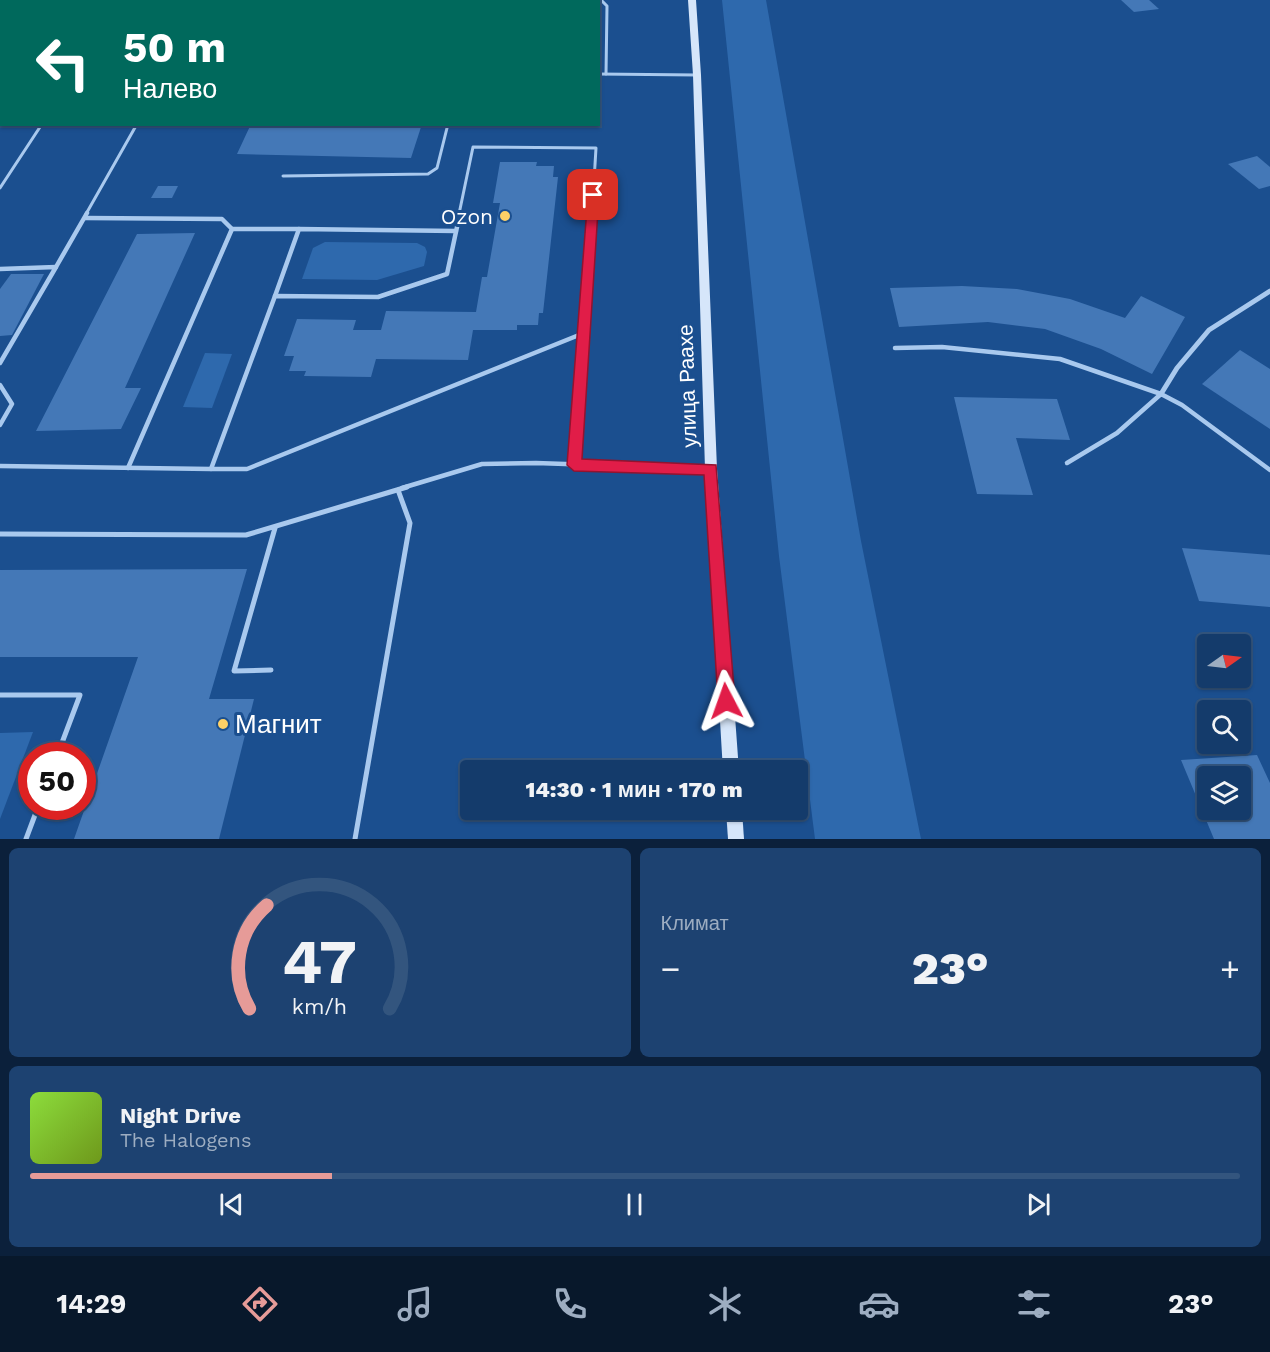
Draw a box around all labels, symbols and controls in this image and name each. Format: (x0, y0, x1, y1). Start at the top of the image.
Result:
text: 50 m (123, 23, 226, 72)
icon: left (24, 24, 102, 102)
text: Налево (123, 73, 217, 105)
pin (567, 169, 618, 220)
icon: arrive (576, 178, 609, 211)
place label: Ozon (441, 204, 493, 229)
marker: Ozon (498, 209, 512, 223)
street label: улица Раахе (672, 324, 702, 448)
north arrow (1197, 634, 1251, 688)
map controls (1197, 634, 1251, 820)
position arrow (694, 669, 758, 733)
button: search (1197, 700, 1251, 754)
place label: Магнит (235, 709, 322, 739)
marker: Магнит (216, 717, 230, 731)
speed limit sign: 50 (18, 742, 96, 820)
button: layers (1197, 766, 1251, 820)
text: 14:30 · 1 мин · 170 m (525, 777, 743, 802)
text: Климат (661, 911, 729, 935)
text: 47 (282, 925, 357, 998)
text: 23° (912, 942, 989, 995)
text: − (661, 949, 680, 988)
text: + (1220, 949, 1240, 988)
text: km/h (292, 995, 347, 1020)
text: Night Drive (120, 1103, 241, 1128)
text: The Halogens (120, 1128, 252, 1152)
icon: previous (215, 1188, 248, 1221)
icon: pause (618, 1188, 651, 1221)
icon: next (1022, 1188, 1055, 1221)
icon: directions (239, 1283, 281, 1325)
icon: music (394, 1283, 436, 1325)
icon: phone (549, 1283, 591, 1325)
icon: climate (704, 1283, 746, 1325)
icon: car (858, 1283, 900, 1325)
icon: filters (1013, 1283, 1055, 1325)
text: 14:29 (56, 1288, 126, 1320)
text: 23° (1168, 1288, 1214, 1320)

